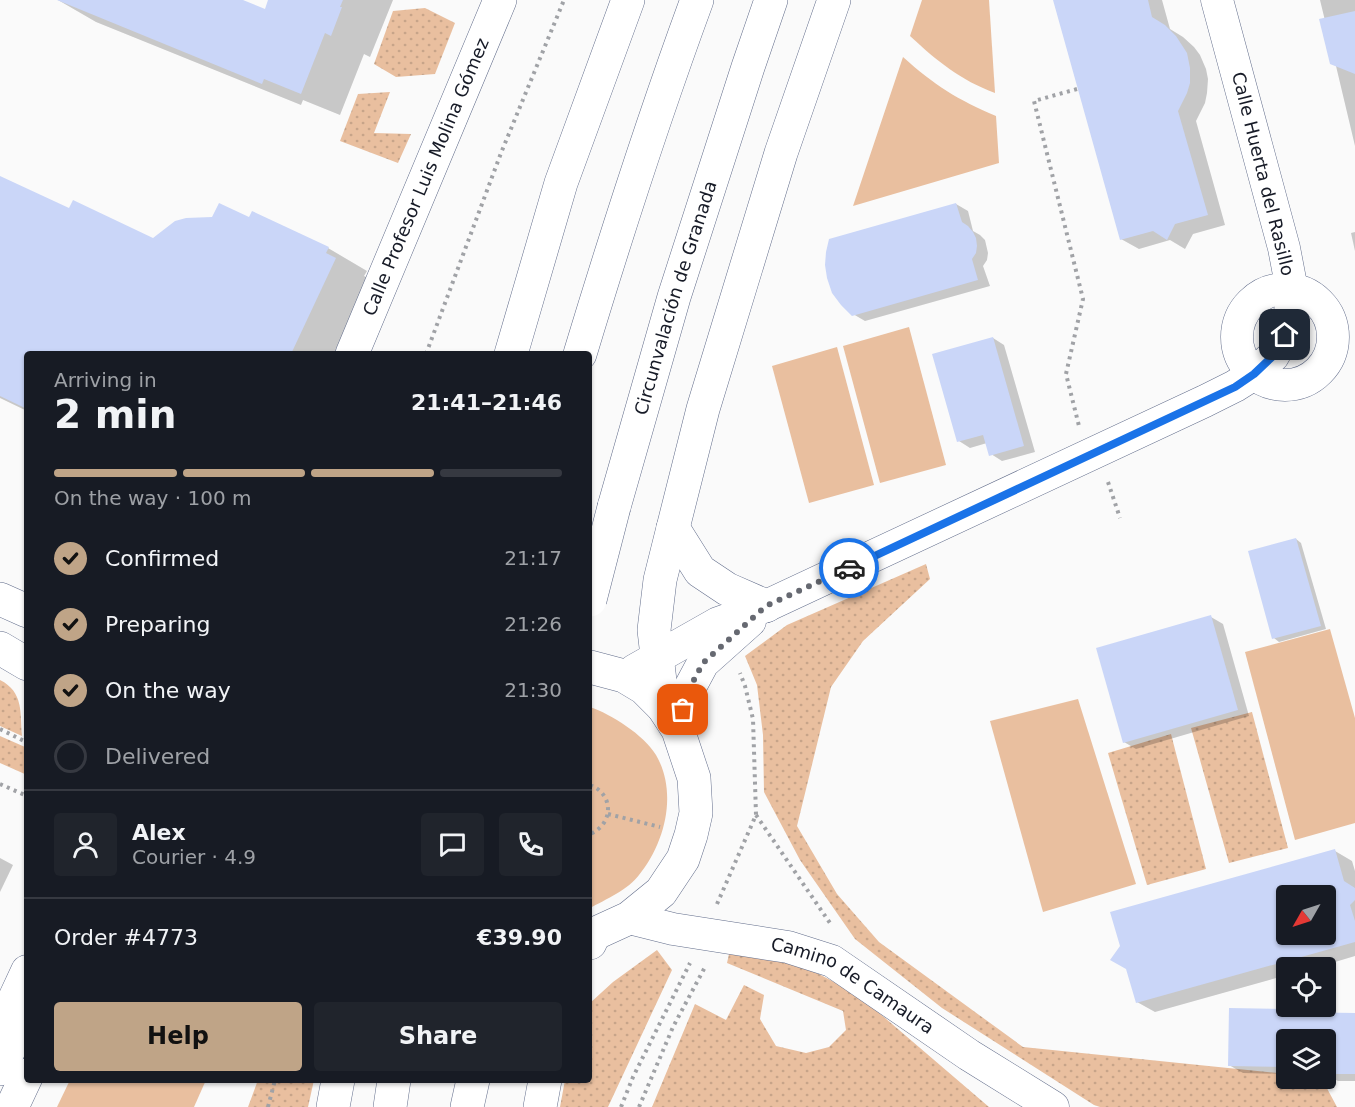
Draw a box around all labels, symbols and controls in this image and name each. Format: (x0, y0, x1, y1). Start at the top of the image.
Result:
street label: Calle Profesor Luis Molina Gómez (358, 35, 493, 319)
street label: Calle Huerta del Rasillo (1228, 70, 1299, 278)
street label: Circunvalación de Granada (630, 178, 721, 417)
pin (1259, 309, 1310, 360)
icon: home (1268, 318, 1301, 351)
text: Arriving in (54, 368, 157, 392)
text: 21:41–21:46 (411, 390, 562, 415)
text: 2 min (54, 392, 176, 437)
text: On the way · 100 m (54, 486, 252, 510)
courier (819, 538, 879, 598)
icon: check (54, 542, 87, 575)
text: Confirmed (105, 546, 219, 571)
text: 21:17 (504, 546, 562, 570)
icon: car (833, 552, 866, 585)
icon: check (54, 608, 87, 641)
text: Preparing (105, 612, 211, 637)
text: 21:26 (504, 612, 562, 636)
icon: check (54, 674, 87, 707)
text: On the way (105, 678, 231, 703)
text: 21:30 (504, 678, 562, 702)
pin (657, 684, 708, 735)
icon: bag (666, 693, 699, 726)
text: Delivered (105, 744, 210, 769)
button: person (54, 813, 117, 876)
button: chat (421, 813, 484, 876)
button: phone (499, 813, 562, 876)
text: Alex (132, 820, 186, 845)
text: Courier · 4.9 (132, 845, 256, 869)
north arrow (1276, 885, 1336, 945)
map controls (1276, 885, 1336, 1089)
text: Order #4773 (54, 925, 198, 950)
text: €39.90 (477, 925, 562, 950)
street label: Camino de Camaura (770, 933, 938, 1038)
button: locate (1276, 957, 1336, 1017)
button: Help (54, 1002, 302, 1071)
button: Share (314, 1002, 562, 1071)
button: layers (1276, 1029, 1336, 1089)

